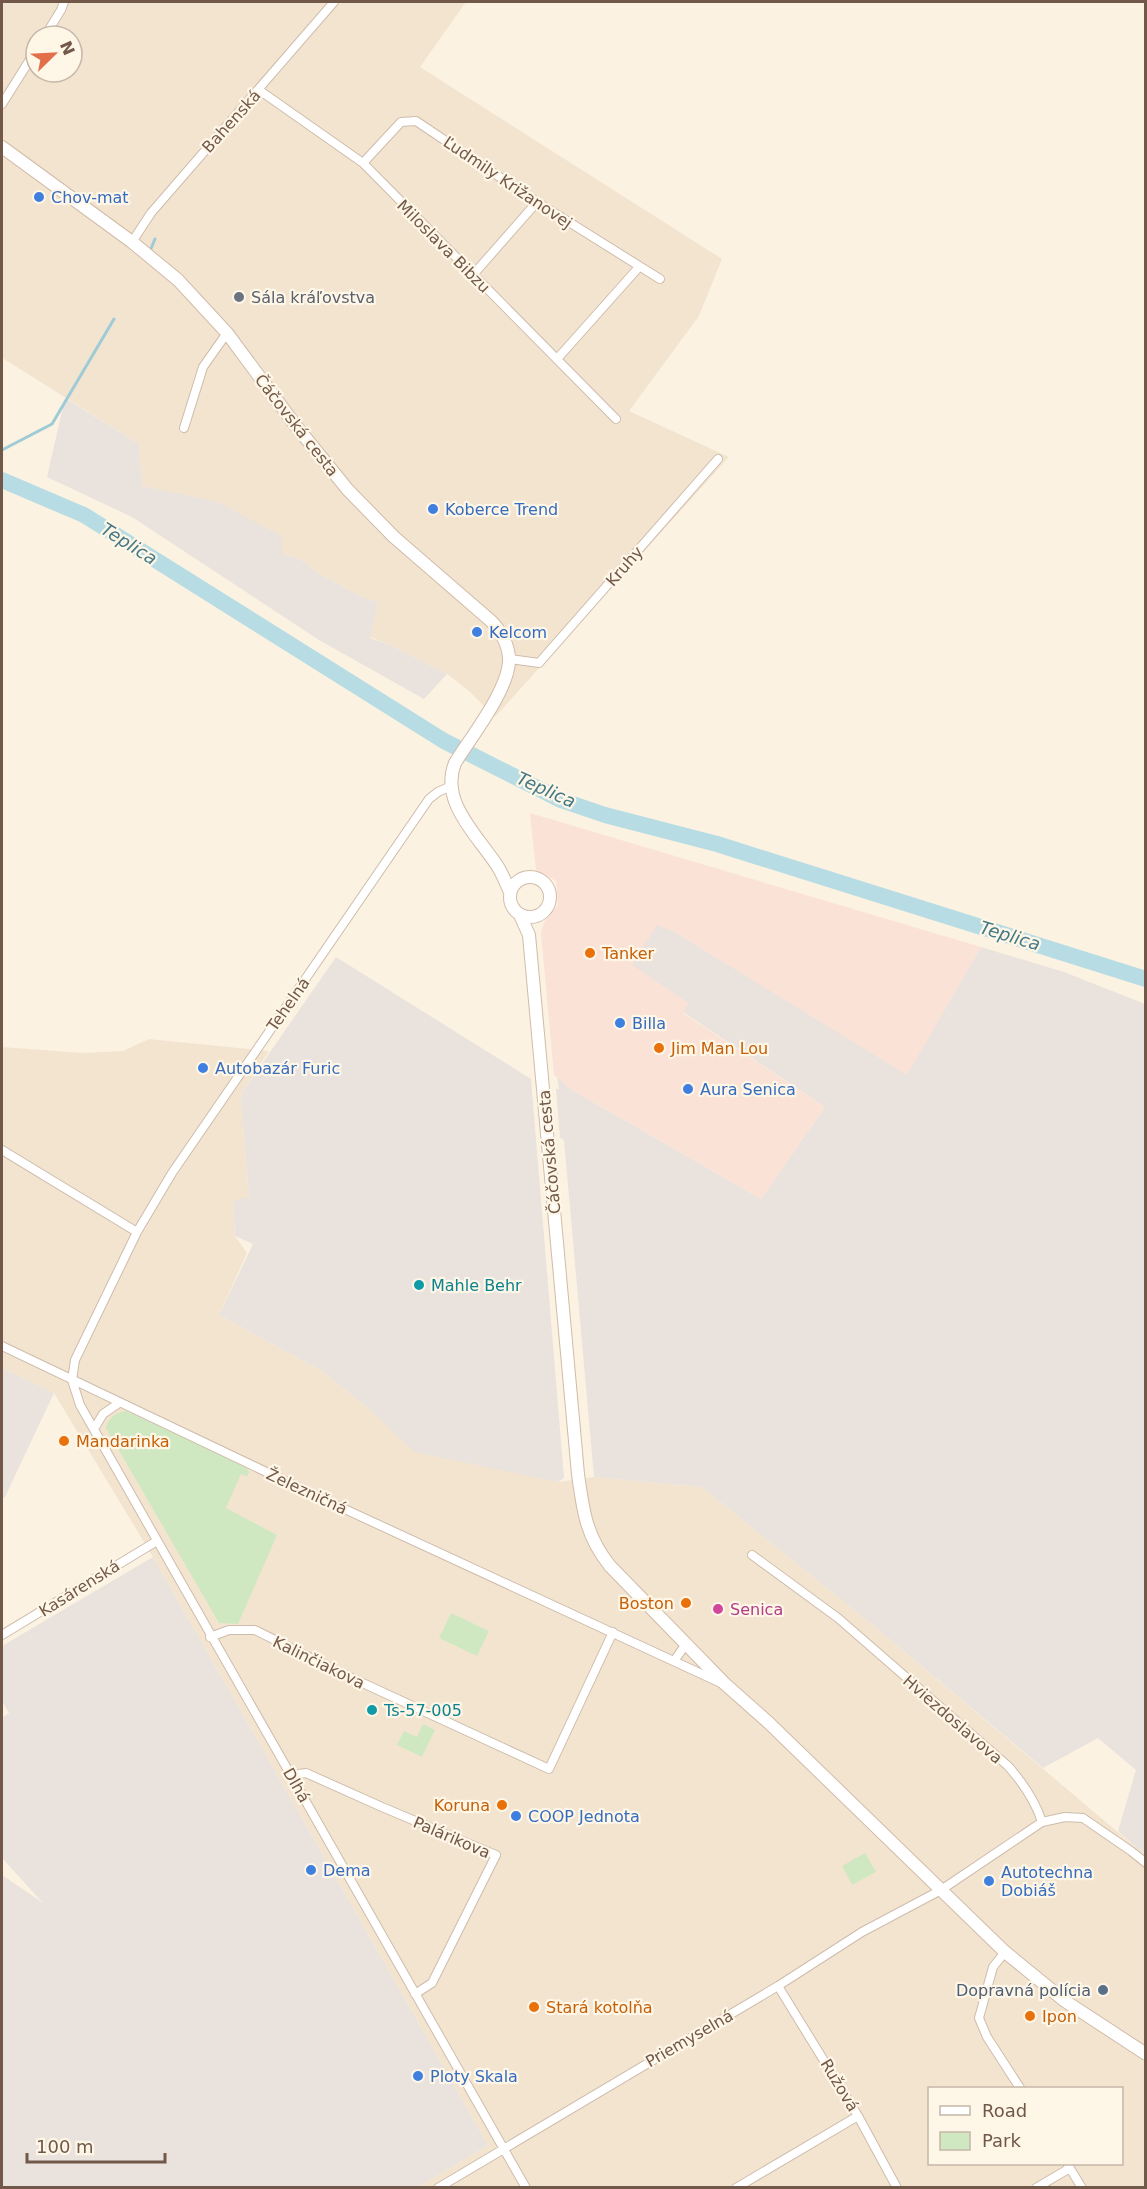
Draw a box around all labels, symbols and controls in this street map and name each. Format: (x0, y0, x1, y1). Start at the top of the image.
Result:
north arrow (24, 24, 84, 84)
text: N (56, 38, 79, 58)
street label: Bahenská (198, 86, 265, 157)
street label: Ľudmily Križanovej (440, 132, 576, 233)
place label: Chov-mat (51, 188, 129, 207)
marker: Chov-mat (32, 190, 46, 204)
street label: Miloslava Bibzu (393, 196, 494, 297)
place label: Sála kráľovstva (251, 288, 375, 307)
marker: Sála kráľovstva (232, 290, 246, 304)
street label: Čáčovská cesta (251, 370, 342, 480)
place label: Koberce Trend (445, 500, 558, 519)
marker: Koberce Trend (426, 502, 440, 516)
water label: Teplica (97, 518, 161, 569)
street label: Kruhy (602, 542, 647, 590)
place label: Kelcom (489, 623, 547, 642)
marker: Kelcom (470, 625, 484, 639)
water label: Teplica (514, 767, 579, 812)
water label: Teplica (977, 916, 1043, 955)
place label: Tanker (601, 944, 655, 963)
marker: Tanker (583, 946, 597, 960)
street label: Tehelná (262, 974, 314, 1036)
place label: Billa (632, 1014, 666, 1033)
marker: Billa (613, 1016, 627, 1030)
place label: Jim Man Lou (670, 1039, 768, 1058)
marker: Jim Man Lou (652, 1041, 666, 1055)
place label: Autobazár Furic (215, 1059, 340, 1078)
marker: Autobazár Furic (196, 1061, 210, 1075)
place label: Aura Senica (700, 1080, 796, 1099)
marker: Aura Senica (681, 1082, 695, 1096)
street label: Čáčovská cesta (535, 1089, 564, 1215)
place label: Mahle Behr (431, 1276, 522, 1295)
marker: Mahle Behr (412, 1278, 426, 1292)
place label: Mandarinka (76, 1432, 170, 1451)
marker: Mandarinka (57, 1434, 71, 1448)
street label: Železničná (263, 1464, 350, 1518)
street label: Kasárenská (35, 1556, 123, 1621)
place label: Boston (619, 1594, 674, 1613)
marker: Boston (679, 1596, 693, 1610)
place label: Senica (730, 1600, 783, 1619)
marker: Senica (711, 1602, 725, 1616)
street label: Kalinčiakova (270, 1632, 368, 1693)
street label: Hviezdoslavova (899, 1671, 1006, 1768)
place label: Ts-57-005 (383, 1701, 462, 1720)
marker: Ts-57-005 (365, 1703, 379, 1717)
street label: Dlhá (279, 1765, 314, 1806)
place label: Koruna (434, 1796, 490, 1815)
marker: Koruna (495, 1798, 509, 1812)
place label: COOP Jednota (528, 1807, 640, 1826)
marker: COOP Jednota (509, 1809, 523, 1823)
street label: Palárikova (410, 1813, 493, 1862)
place label: Dema (323, 1861, 371, 1880)
marker: Dema (304, 1863, 318, 1877)
place label: Autotechna Dobiáš (1001, 1863, 1093, 1900)
marker: Autotechna Dobiáš (982, 1874, 996, 1888)
place label: Dopravná polícia (956, 1981, 1091, 2000)
marker: Dopravná polícia (1096, 1983, 1110, 1997)
place label: Stará kotolňa (546, 1998, 653, 2017)
marker: Stará kotolňa (527, 2000, 541, 2014)
street label: Priemyselná (642, 2006, 736, 2071)
place label: Ipon (1042, 2007, 1077, 2026)
marker: Ipon (1023, 2009, 1037, 2023)
street label: Ružová (816, 2056, 863, 2115)
place label: Ploty Skala (430, 2067, 518, 2086)
marker: Ploty Skala (411, 2069, 425, 2083)
legend (928, 2087, 1123, 2165)
text: Road (982, 2100, 1027, 2121)
scale bar (27, 2126, 165, 2164)
text: Park (982, 2130, 1021, 2151)
text: 100 m (36, 2136, 94, 2157)

